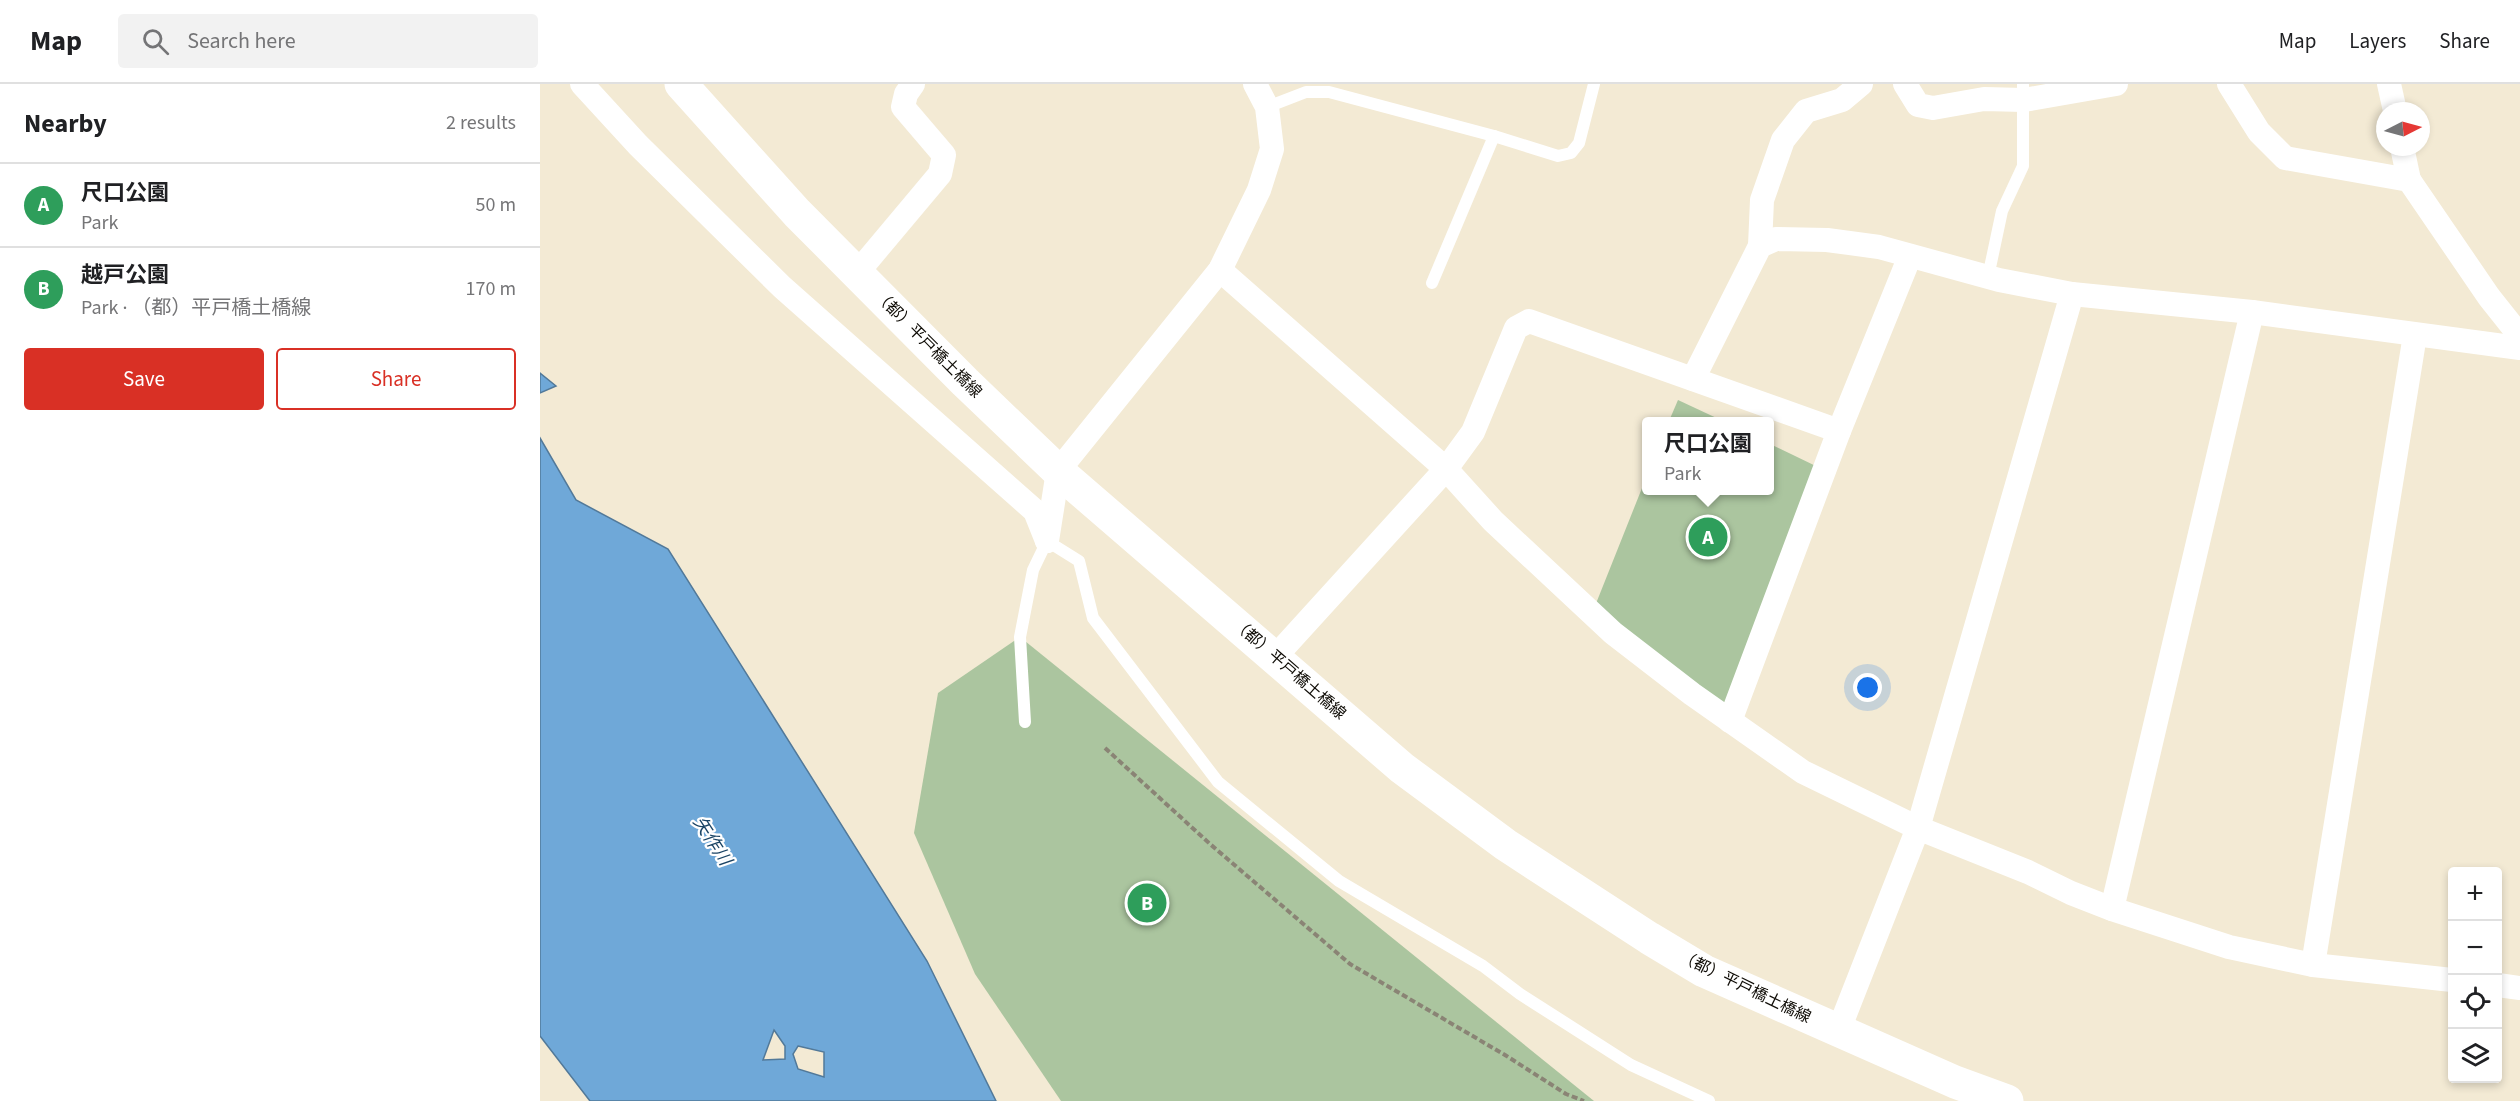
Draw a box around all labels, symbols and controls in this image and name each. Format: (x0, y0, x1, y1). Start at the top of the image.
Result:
search box (118, 14, 538, 68)
text: Map (30, 21, 82, 61)
icon: search (139, 25, 172, 58)
text: Search here (187, 25, 296, 57)
text: Map (2279, 26, 2316, 56)
text: Layers (2349, 26, 2406, 56)
text: Share (2439, 26, 2490, 56)
north arrow (2376, 102, 2430, 156)
text: Nearby (24, 105, 107, 142)
text: 2 results (446, 109, 516, 137)
text: 尺口公園 (81, 177, 169, 209)
text: A (38, 191, 49, 219)
text: 50 m (476, 191, 516, 219)
text: Park (81, 209, 118, 237)
text: 越戸公園 (81, 259, 169, 291)
text: B (37, 275, 50, 303)
text: 170 m (466, 275, 516, 303)
street label: （都）平戸橋土橋線 (869, 285, 987, 403)
text: Park · （都）平戸橋土橋線 (81, 294, 311, 322)
button: Save (24, 348, 264, 410)
button: Share (276, 348, 516, 410)
popup (1642, 417, 1774, 495)
text: 尺口公園 (1664, 428, 1752, 460)
text: Park (1664, 460, 1701, 488)
pin: A (1688, 514, 1728, 560)
street label: （都）平戸橋土橋線 (1227, 613, 1351, 725)
your location (1853, 673, 1882, 702)
water label: 矢作川 (687, 812, 738, 872)
map controls (2448, 867, 2502, 1083)
button: + (2448, 867, 2502, 921)
pin: B (1128, 880, 1166, 926)
button: − (2448, 921, 2502, 975)
street label: （都）平戸橋土橋線 (1675, 946, 1815, 1028)
button: locate (2448, 975, 2502, 1029)
button: layers (2448, 1029, 2502, 1083)

